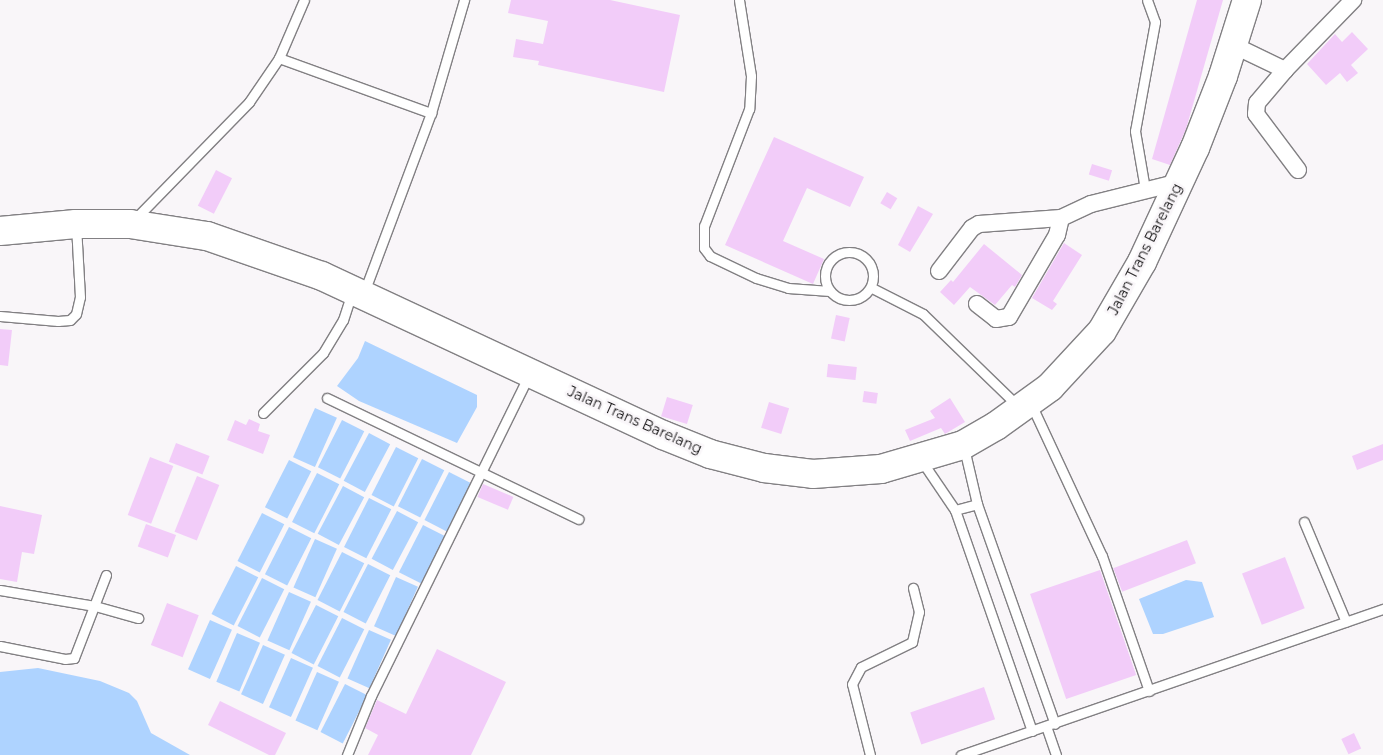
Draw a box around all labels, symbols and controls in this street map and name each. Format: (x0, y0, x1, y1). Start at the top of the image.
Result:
street label: Jalan Trans Barelang (1105, 180, 1185, 318)
street label: Jalan Trans Barelang (565, 383, 705, 457)

